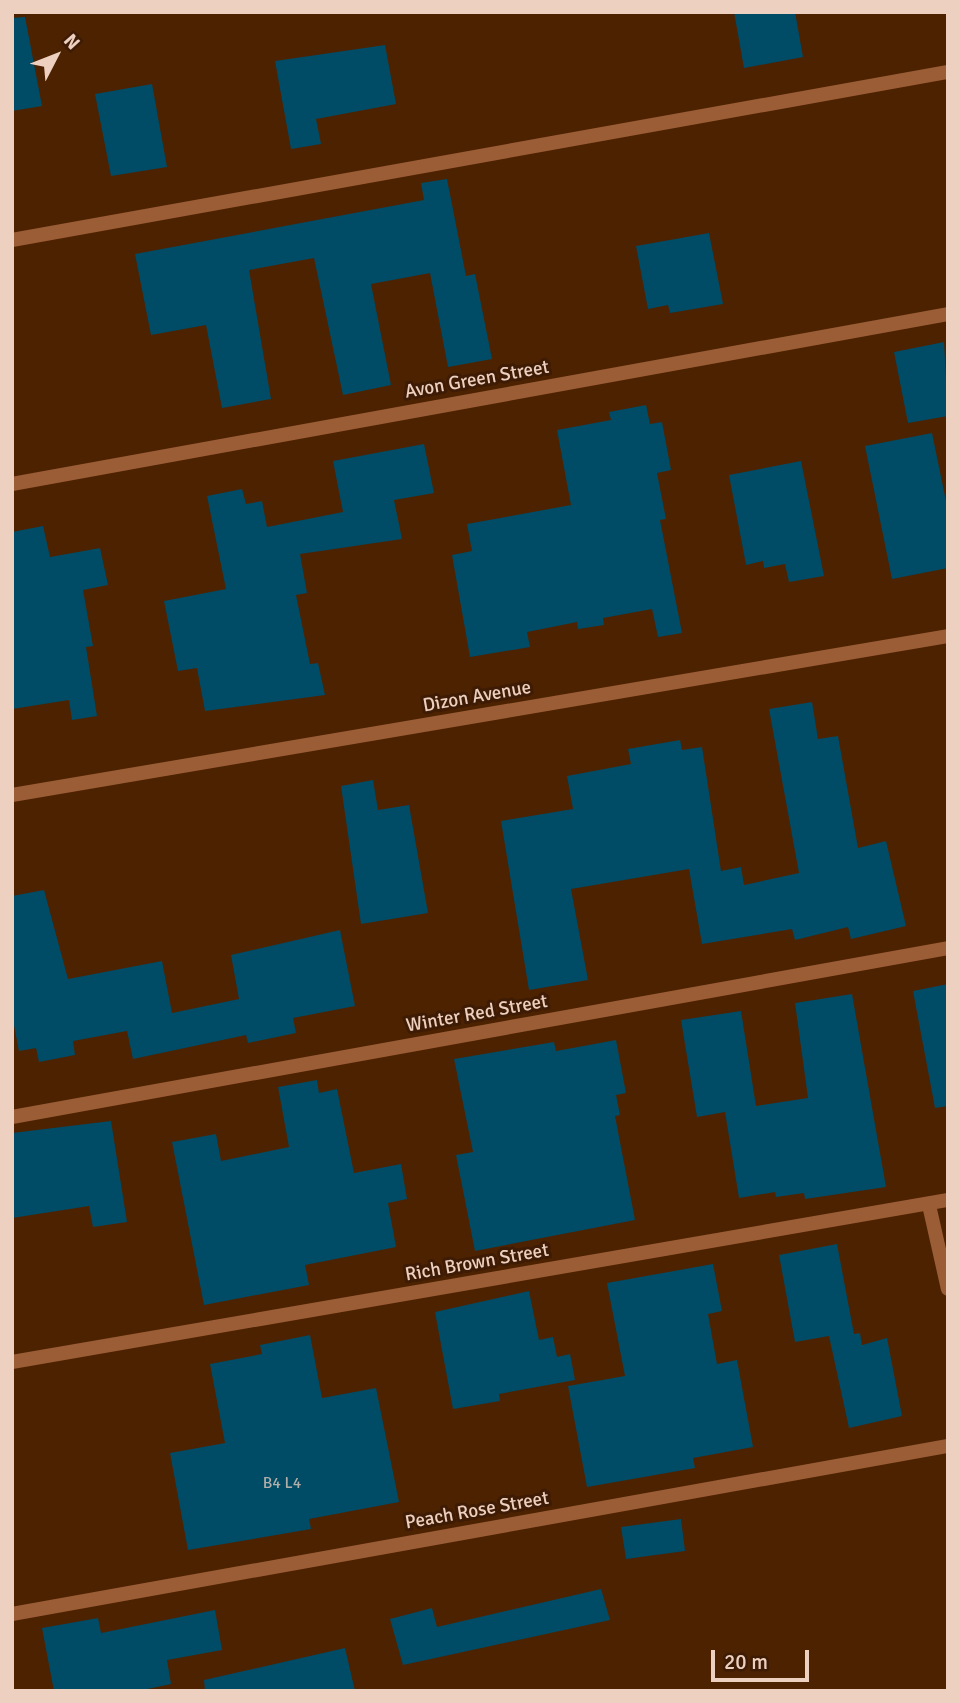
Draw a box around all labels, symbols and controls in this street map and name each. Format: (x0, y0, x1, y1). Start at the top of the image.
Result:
north arrow (21, 21, 91, 91)
text: N (58, 29, 85, 55)
street label: Avon Green Street (403, 356, 551, 404)
street label: Dizon Avenue (421, 676, 533, 718)
street label: Winter Red Street (404, 990, 550, 1038)
street label: Rich Brown Street (403, 1239, 551, 1287)
house number: B4 L4 (263, 1473, 301, 1493)
street label: Peach Rose Street (403, 1487, 551, 1535)
scale bar (715, 1636, 813, 1680)
text: 20 m (724, 1649, 768, 1675)

